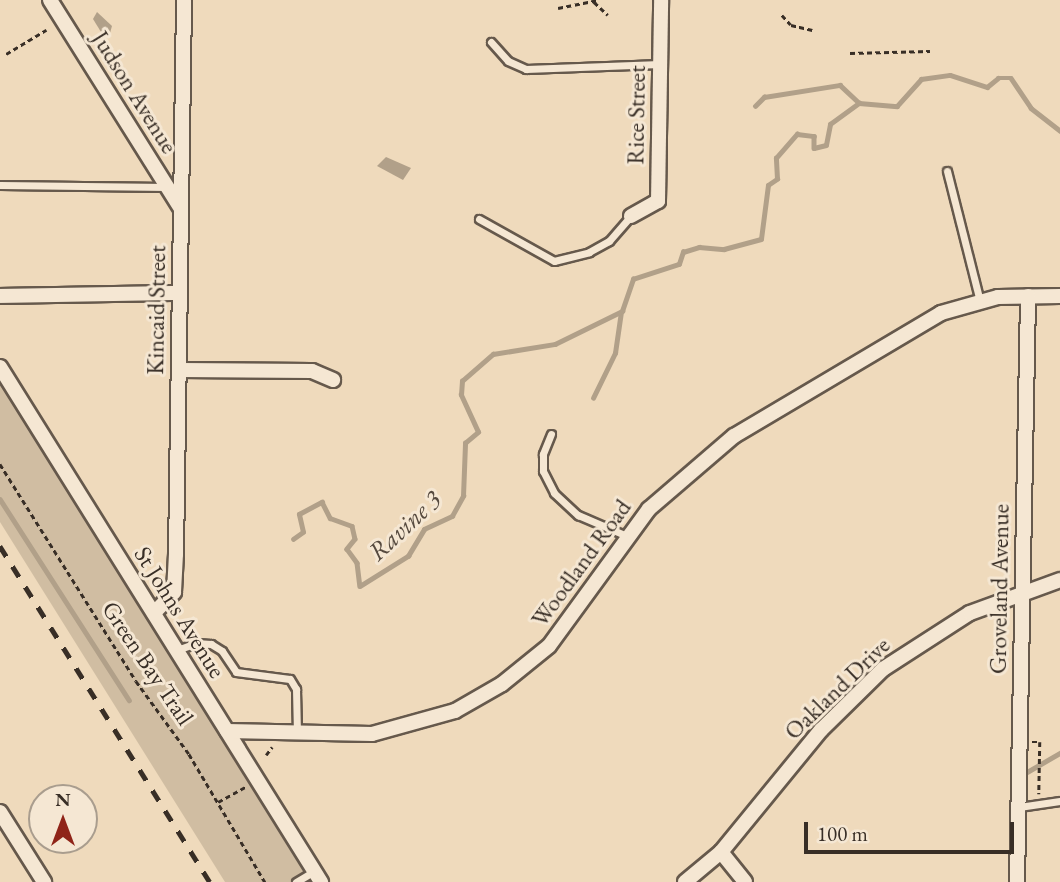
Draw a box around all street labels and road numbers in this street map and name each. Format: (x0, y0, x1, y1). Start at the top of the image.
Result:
street label: Judson Avenue (86, 25, 184, 159)
street label: Rice Street (621, 65, 651, 165)
street label: Kincaid Street (140, 245, 172, 375)
street label: Woodland Road (525, 494, 637, 632)
street label: Groveland Avenue (983, 504, 1015, 674)
street label: St Johns Avenue (128, 541, 232, 683)
street label: Green Bay Trail (96, 596, 200, 730)
street label: Oakland Drive (778, 631, 896, 745)

